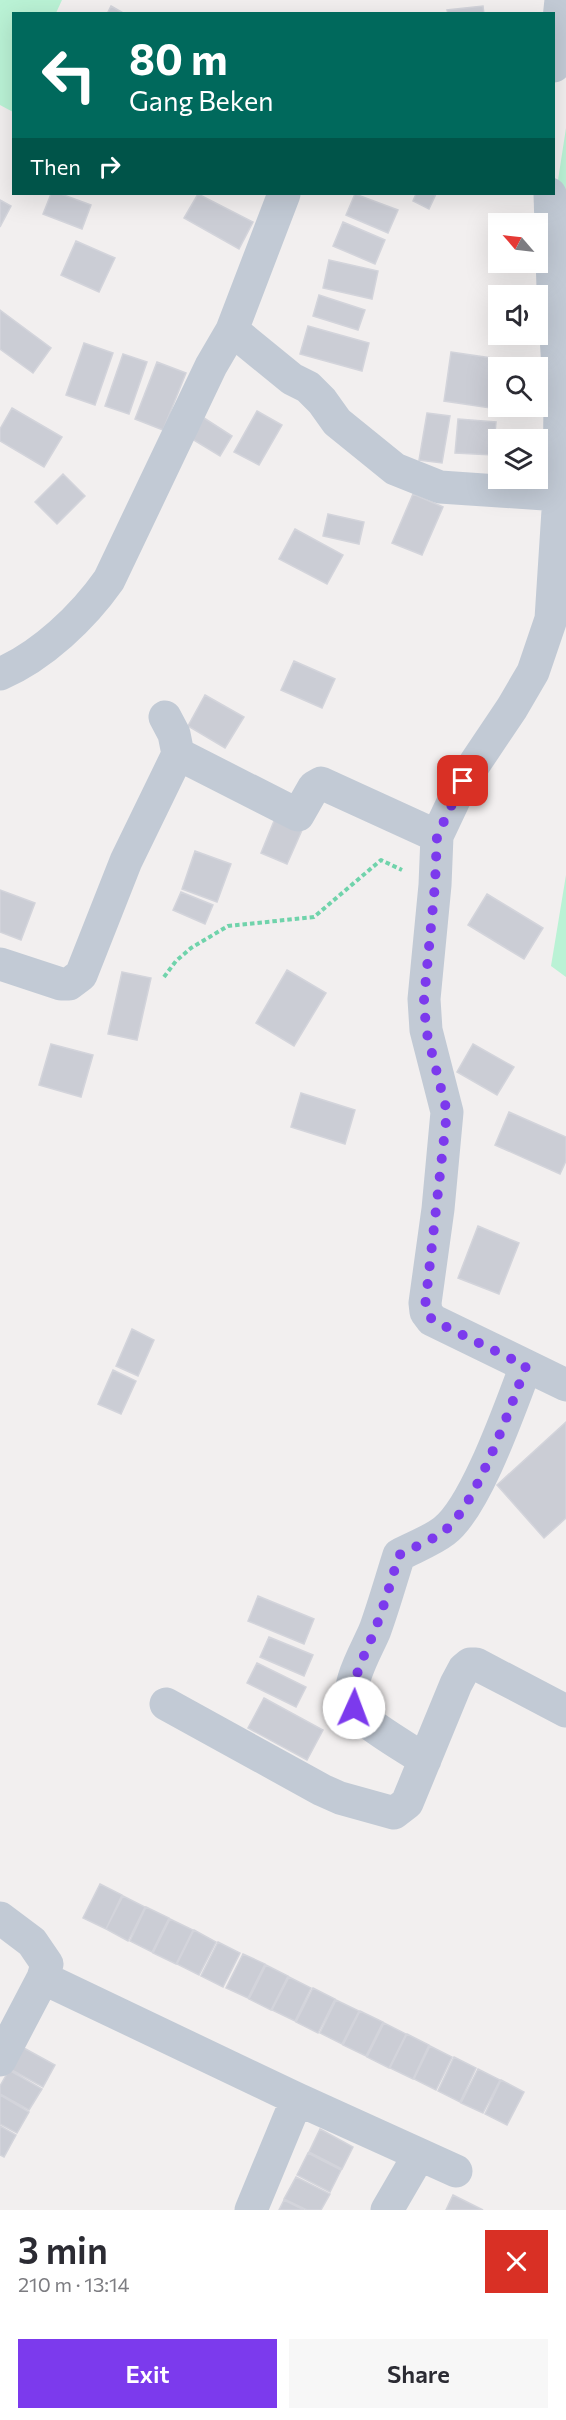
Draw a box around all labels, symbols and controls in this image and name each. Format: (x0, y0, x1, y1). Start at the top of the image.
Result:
text: 80 m (129, 32, 228, 84)
icon: left (30, 36, 108, 114)
text: Gang Beken (129, 84, 274, 117)
icon: right (93, 150, 126, 183)
text: Then (30, 153, 81, 180)
north arrow (488, 213, 548, 273)
map controls (488, 213, 548, 489)
button: sound (488, 285, 548, 345)
button: search (488, 357, 548, 417)
button: layers (488, 429, 548, 489)
pin (437, 755, 488, 806)
icon: arrive (446, 764, 479, 797)
position arrow (322, 1676, 386, 1740)
text: 3 min (18, 2227, 108, 2271)
button: close (485, 2230, 548, 2293)
text: 210 m · 13:14 (18, 2272, 130, 2296)
button: Exit (18, 2339, 277, 2408)
button: Share (289, 2339, 548, 2408)

